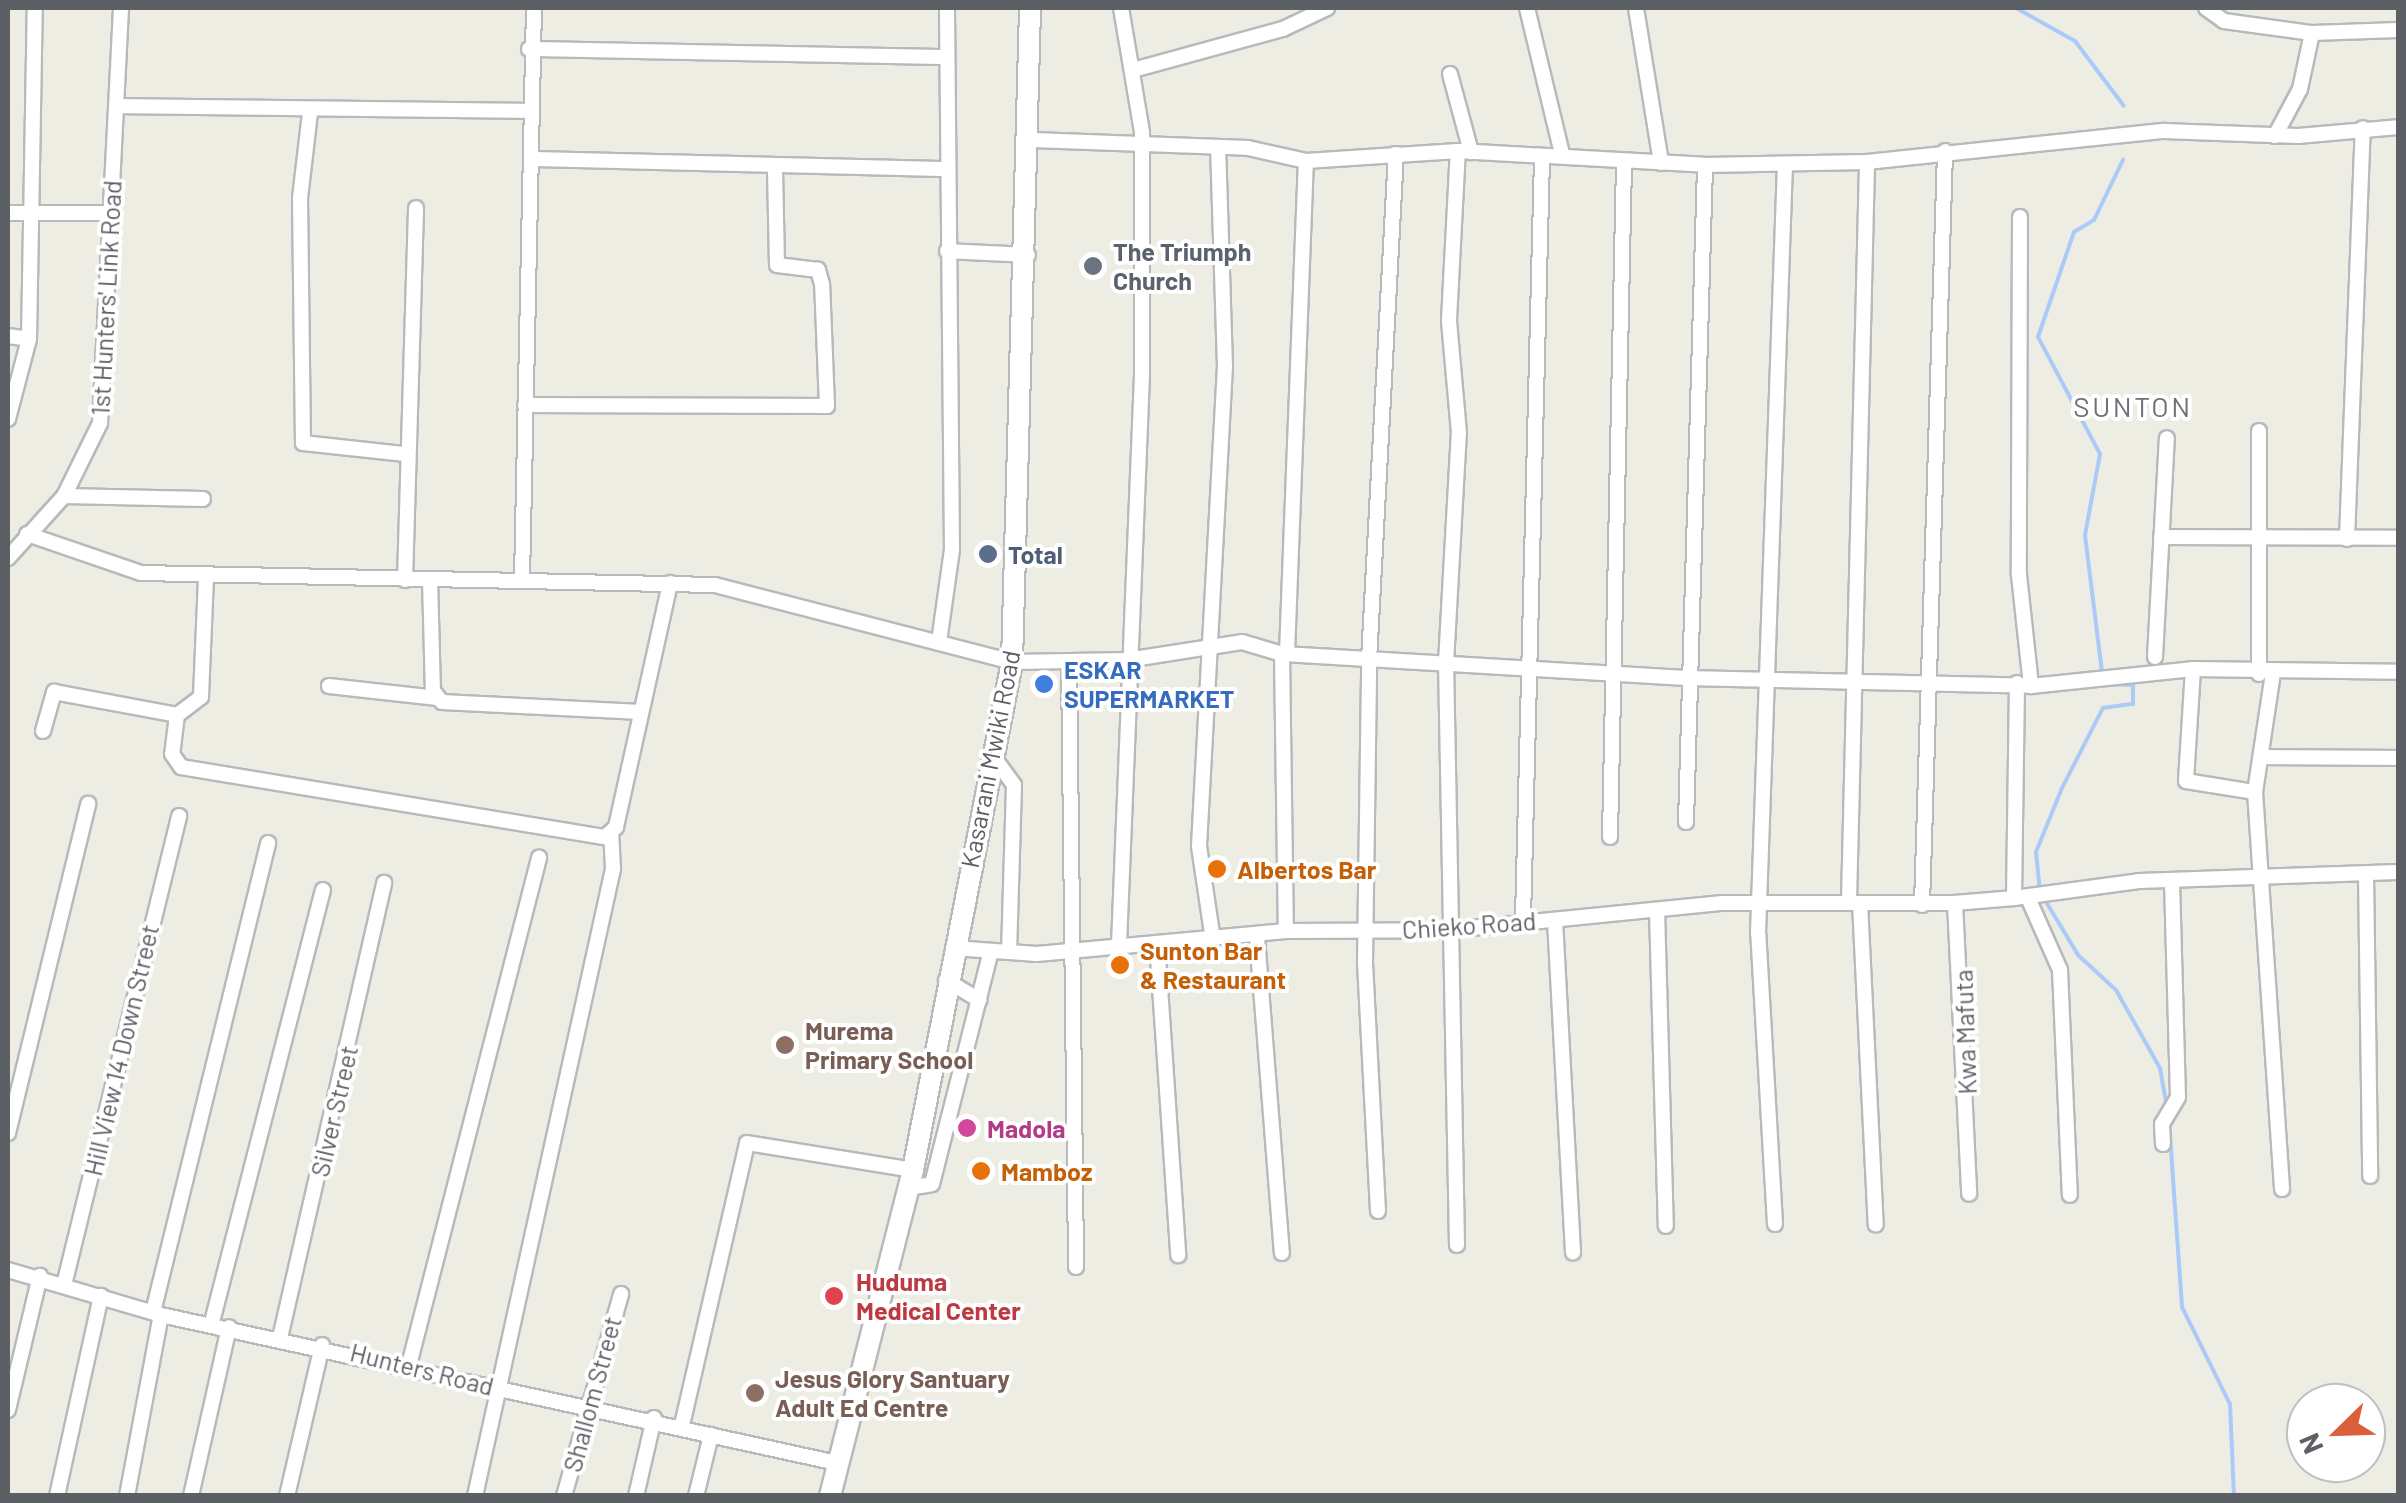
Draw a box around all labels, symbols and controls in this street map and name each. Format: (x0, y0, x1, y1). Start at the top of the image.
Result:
street label: 1st Hunters' Link Road (85, 180, 127, 416)
place label: The Triumph Church (1113, 237, 1251, 296)
marker: The Triumph Church (1082, 255, 1104, 277)
district label: SUNTON (2073, 389, 2193, 423)
place label: Total (1008, 539, 1063, 569)
marker: Total (977, 543, 999, 565)
street label: Kasarani Mwiki Road (954, 648, 1026, 870)
place label: ESKAR SUPERMARKET (1064, 655, 1234, 714)
marker: ESKAR SUPERMARKET (1033, 673, 1055, 695)
place label: Albertos Bar (1237, 854, 1376, 884)
marker: Albertos Bar (1206, 858, 1228, 880)
street label: Chieko Road (1401, 905, 1537, 945)
street label: Hill View 14 Down Street (77, 921, 165, 1179)
place label: Sunton Bar & Restaurant (1140, 936, 1286, 995)
marker: Sunton Bar & Restaurant (1109, 954, 1131, 976)
street label: Kwa Mafuta (1948, 969, 1982, 1095)
place label: Murema Primary School (805, 1016, 973, 1075)
marker: Murema Primary School (774, 1034, 796, 1056)
street label: Silver Street (304, 1042, 364, 1180)
place label: Madola (987, 1113, 1065, 1143)
marker: Madola (956, 1117, 978, 1139)
place label: Mamboz (1001, 1156, 1092, 1186)
marker: Mamboz (970, 1160, 992, 1182)
place label: Huduma Medical Center (856, 1267, 1021, 1326)
marker: Huduma Medical Center (821, 1283, 847, 1309)
street label: Shallom Street (557, 1313, 627, 1475)
street label: Hunters Road (347, 1337, 497, 1401)
place label: Jesus Glory Santuary Adult Ed Centre (775, 1364, 1010, 1423)
marker: Jesus Glory Santuary Adult Ed Centre (744, 1382, 766, 1404)
north arrow (2286, 1383, 2386, 1483)
text: N (2291, 1429, 2330, 1459)

